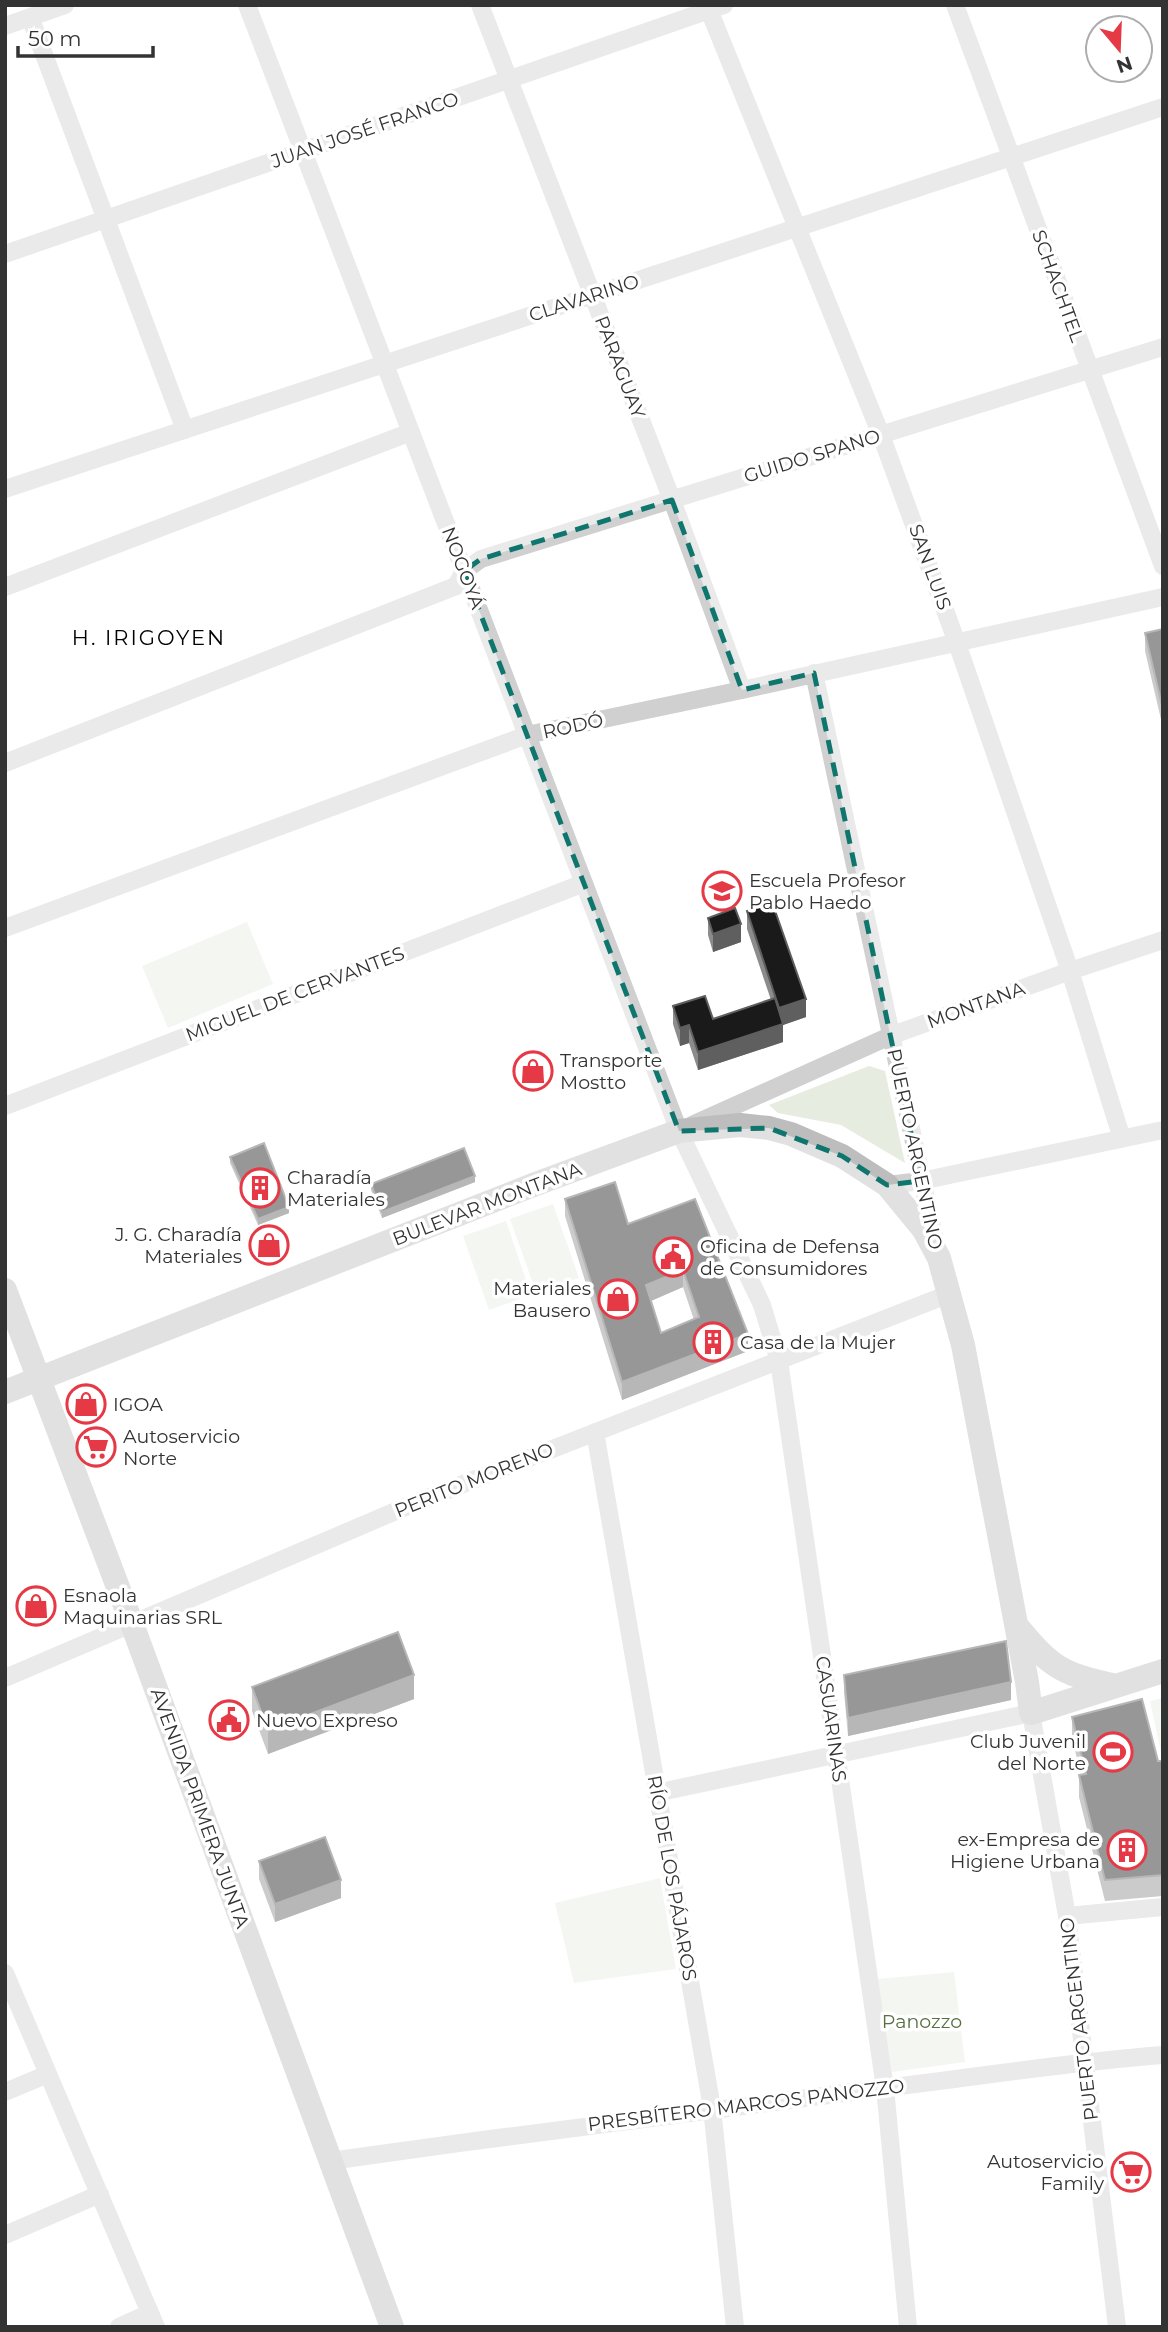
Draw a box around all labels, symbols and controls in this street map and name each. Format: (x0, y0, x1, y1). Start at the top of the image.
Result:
scale bar (18, 14, 152, 58)
north arrow (1084, 14, 1154, 84)
text: 50 m (28, 26, 82, 51)
text: N (1113, 51, 1135, 78)
street label: JUAN JOSÉ FRANCO (267, 87, 462, 173)
street label: SCHACHTEL (1027, 227, 1089, 346)
street label: CLAVARINO (526, 269, 642, 327)
street label: PARAGUAY (590, 313, 650, 422)
street label: GUIDO SPANO (741, 424, 883, 488)
street label: SAN LUIS (904, 521, 956, 613)
street label: NOGOYÁ (437, 524, 489, 613)
district label: H. IRIGOYEN (72, 625, 226, 650)
street label: RODÓ (541, 708, 605, 744)
place label: Escuela Profesor Pablo Haedo (749, 869, 906, 914)
school or university icon: Escuela Profesor Pablo Haedo (701, 870, 743, 912)
street label: MIGUEL DE CERVANTES (182, 942, 408, 1046)
street label: MONTANA (924, 977, 1028, 1033)
street label: PUERTO ARGENTINO (882, 1046, 948, 1252)
place label: Transporte Mostto (560, 1049, 662, 1094)
shop icon: Transporte Mostto (512, 1050, 554, 1092)
street label: BULEVAR MONTANA (389, 1157, 585, 1251)
place label: Charadía Materiales (287, 1166, 385, 1211)
building icon: Charadía Materiales (239, 1167, 281, 1209)
place label: J. G. Charadía Materiales (114, 1223, 242, 1268)
shop icon: J. G. Charadía Materiales (248, 1224, 290, 1266)
place label: Oficina de Defensa de Consumidores (700, 1235, 880, 1280)
public building icon: Oficina de Defensa de Consumidores (652, 1236, 694, 1278)
place label: Materiales Bausero (493, 1277, 591, 1322)
shop icon: Materiales Bausero (597, 1278, 639, 1320)
building icon: Casa de la Mujer (692, 1321, 734, 1363)
place label: Casa de la Mujer (740, 1331, 896, 1354)
shop icon: IGOA (65, 1383, 107, 1425)
place label: IGOA (113, 1393, 163, 1416)
place label: Autoservicio Norte (123, 1425, 240, 1470)
supermarket icon: Autoservicio Norte (75, 1426, 117, 1468)
street label: PERITO MORENO (391, 1438, 557, 1522)
place label: Esnaola Maquinarias SRL (63, 1584, 223, 1629)
shop icon: Esnaola Maquinarias SRL (15, 1585, 57, 1627)
street label: CASUARINAS (811, 1654, 851, 1784)
street label: AVENIDA PRIMERA JUNTA (146, 1685, 254, 1932)
public building icon: Nuevo Expreso (208, 1699, 250, 1741)
place label: Nuevo Expreso (256, 1709, 398, 1732)
place label: Club Juvenil del Norte (970, 1730, 1086, 1775)
sports icon: Club Juvenil del Norte (1092, 1731, 1134, 1773)
street label: RÍO DE LOS PÁJAROS (643, 1773, 701, 1983)
place label: ex-Empresa de Higiene Urbana (950, 1828, 1100, 1873)
building icon: ex-Empresa de Higiene Urbana (1106, 1829, 1148, 1871)
street label: PUERTO ARGENTINO (1055, 1916, 1103, 2122)
park label: Panozzo (882, 2010, 962, 2033)
street label: PRESBÍTERO MARCOS PANOZZO (586, 2074, 906, 2136)
place label: Autoservicio Family (987, 2150, 1105, 2195)
supermarket icon: Autoservicio Family (1110, 2151, 1152, 2193)

